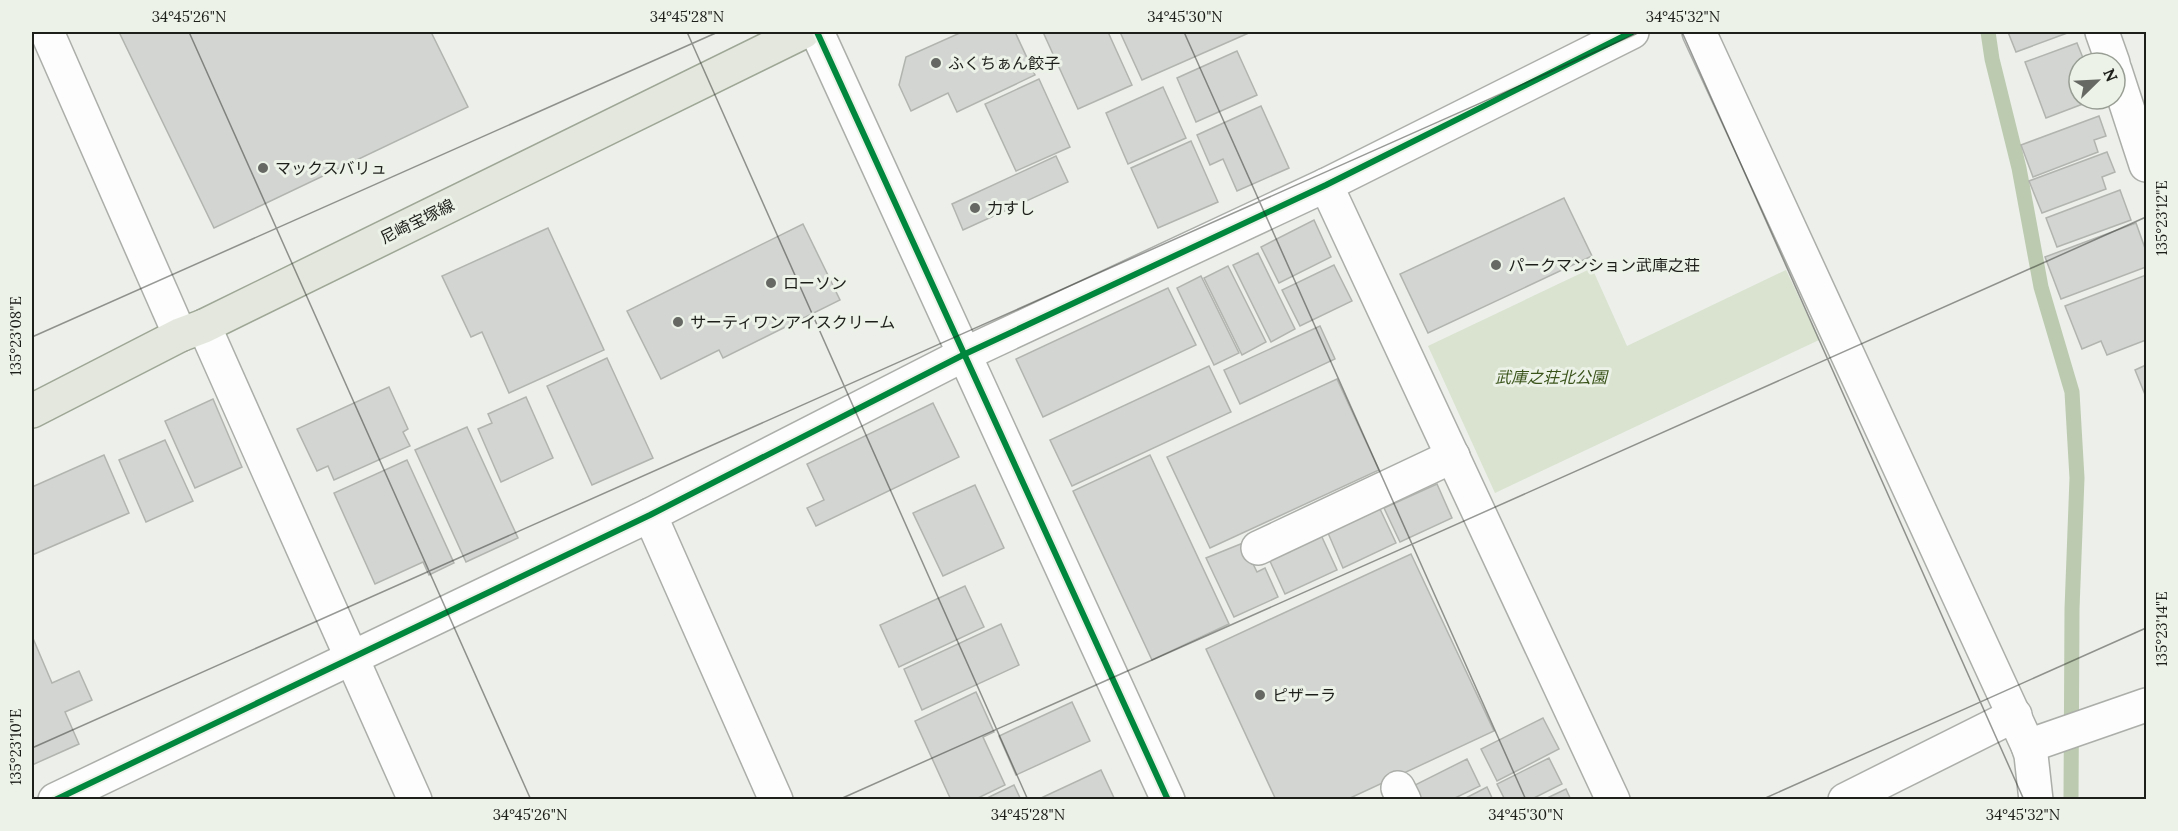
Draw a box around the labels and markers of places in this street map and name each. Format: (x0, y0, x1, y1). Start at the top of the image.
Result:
place label: ふくちぁん餃子 (948, 53, 1060, 73)
marker: ふくちぁん餃子 (929, 56, 943, 70)
place label: マックスバリュ (275, 158, 387, 178)
marker: マックスバリュ (256, 161, 270, 175)
place label: 力すし (987, 198, 1035, 218)
marker: 力すし (968, 201, 982, 215)
place label: パークマンション武庫之荘 (1508, 255, 1700, 275)
marker: パークマンション武庫之荘 (1489, 258, 1503, 272)
place label: ローソン (783, 273, 847, 293)
marker: ローソン (764, 276, 778, 290)
place label: サーティワンアイスクリーム (690, 312, 895, 332)
marker: サーティワンアイスクリーム (671, 315, 685, 329)
place label: ピザーラ (1272, 685, 1336, 705)
marker: ピザーラ (1253, 688, 1267, 702)

